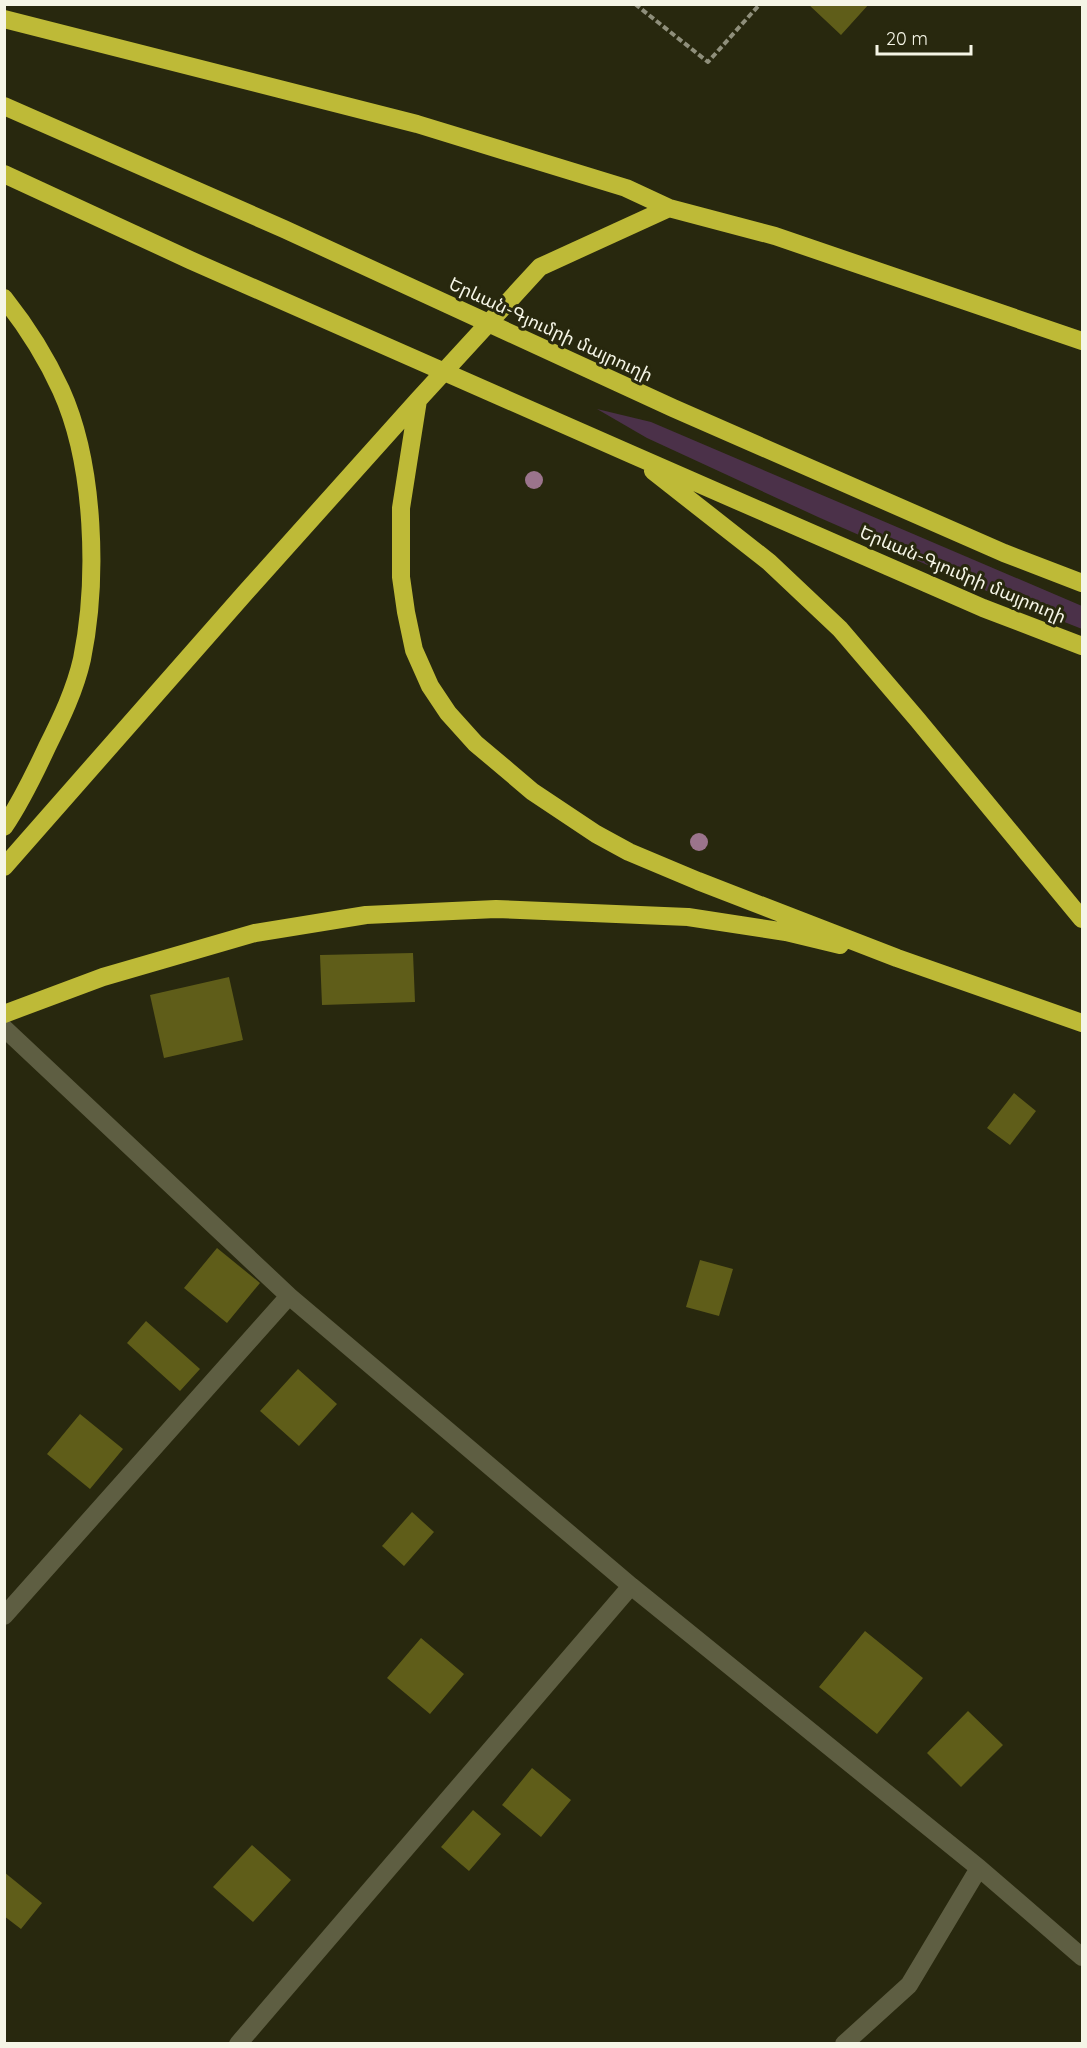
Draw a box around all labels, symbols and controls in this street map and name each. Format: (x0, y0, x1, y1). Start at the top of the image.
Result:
scale bar (877, 18, 972, 56)
text: 20 m (886, 27, 928, 50)
street label: Երևան-Գյումրի մայրուղի (445, 272, 657, 386)
street label: Երևան-Գյումրի մայրուղի (856, 520, 1070, 628)

